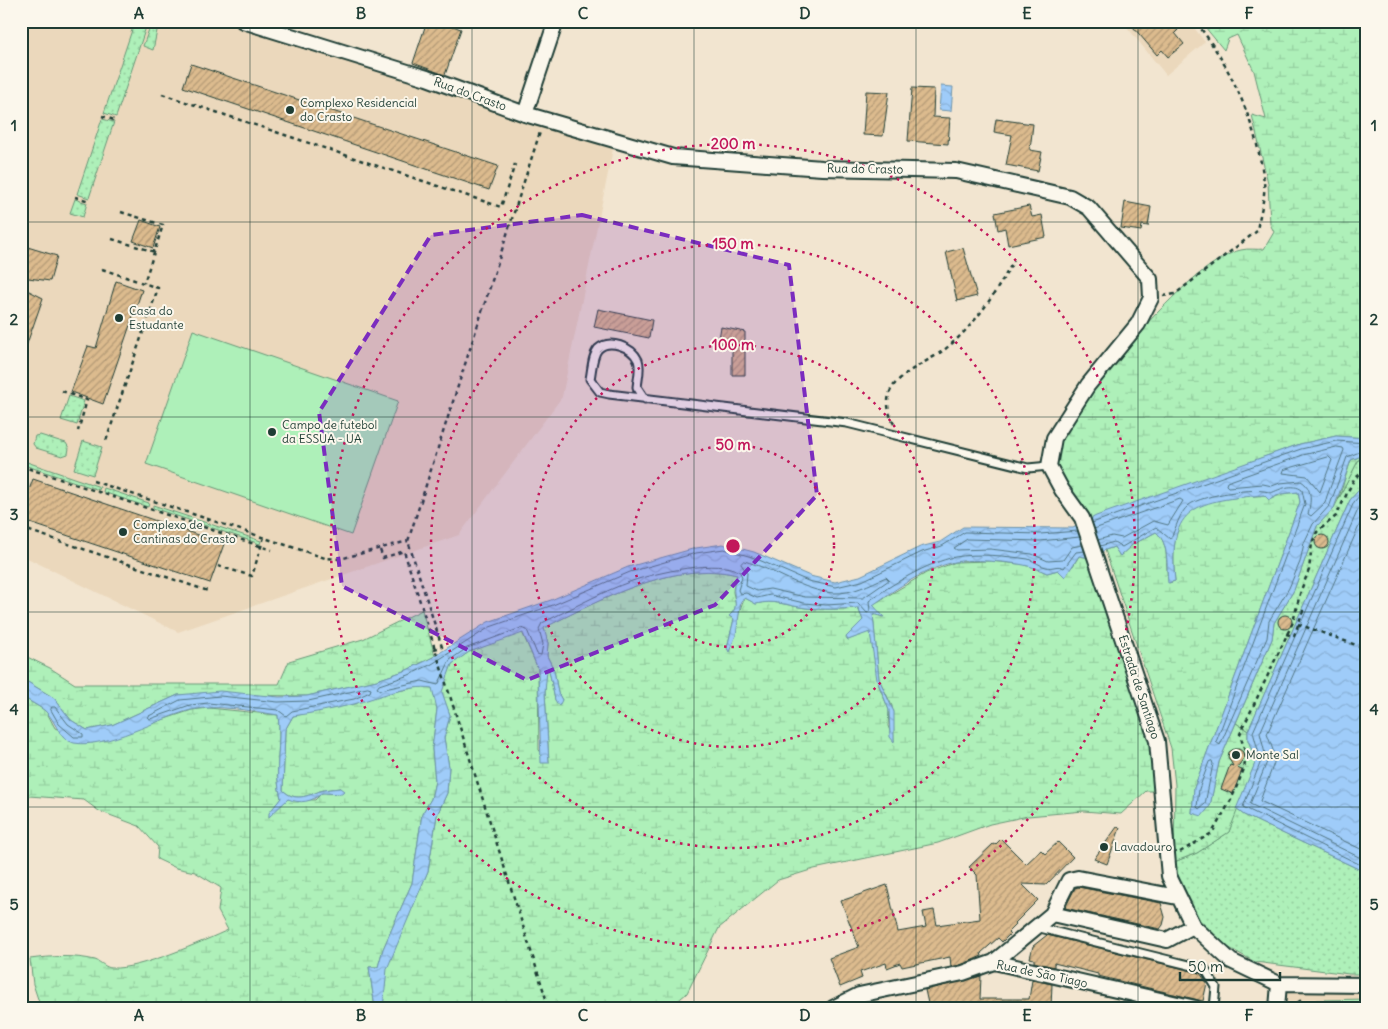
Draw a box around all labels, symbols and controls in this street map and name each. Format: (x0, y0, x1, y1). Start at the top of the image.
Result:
text: A (134, 3, 144, 23)
text: B (356, 3, 367, 23)
text: C (578, 3, 589, 23)
text: D (799, 3, 811, 23)
text: E (1022, 3, 1032, 23)
text: F (1244, 3, 1254, 23)
street label: Rua do Crasto (432, 73, 509, 114)
place label: Complexo Residencial do Crasto (300, 95, 417, 124)
marker: Complexo Residencial do Crasto (284, 104, 296, 116)
text: 1 (11, 115, 17, 135)
text: 1 (1371, 115, 1377, 135)
text: 200 m (711, 134, 755, 153)
street label: Rua do Crasto (827, 160, 904, 177)
text: 150 m (712, 234, 754, 253)
place label: Casa do Estudante (129, 303, 184, 332)
text: 2 (10, 309, 19, 329)
text: 2 (1370, 309, 1379, 329)
marker: Casa do Estudante (113, 312, 125, 324)
text: 100 m (712, 335, 754, 354)
place label: Campo de futebol da ESSUA - UA (282, 417, 377, 446)
marker: Campo de futebol da ESSUA - UA (266, 426, 278, 438)
text: 50 m (715, 435, 751, 454)
text: 3 (9, 504, 19, 524)
text: 3 (1369, 504, 1379, 524)
place label: Complexo de Cantinas do Crasto (133, 517, 236, 546)
marker: Complexo de Cantinas do Crasto (117, 526, 129, 538)
centre of rings (724, 537, 742, 555)
street label: Estrada de Santiago (1116, 633, 1163, 741)
text: 4 (9, 699, 19, 719)
text: 4 (1369, 699, 1379, 719)
place label: Monte Sal (1246, 747, 1299, 762)
marker: Monte Sal (1230, 749, 1242, 761)
place label: Lavadouro (1114, 839, 1172, 854)
marker: Lavadouro (1098, 841, 1110, 853)
text: 5 (9, 894, 19, 914)
text: 5 (1369, 894, 1379, 914)
scale bar (1180, 949, 1280, 981)
street label: Rua de São Tiago (995, 957, 1089, 991)
text: 50 m (1188, 957, 1223, 976)
text: A (134, 1005, 144, 1025)
text: B (356, 1005, 367, 1025)
text: C (578, 1005, 589, 1025)
text: D (799, 1005, 811, 1025)
text: E (1022, 1005, 1032, 1025)
text: F (1244, 1005, 1254, 1025)

